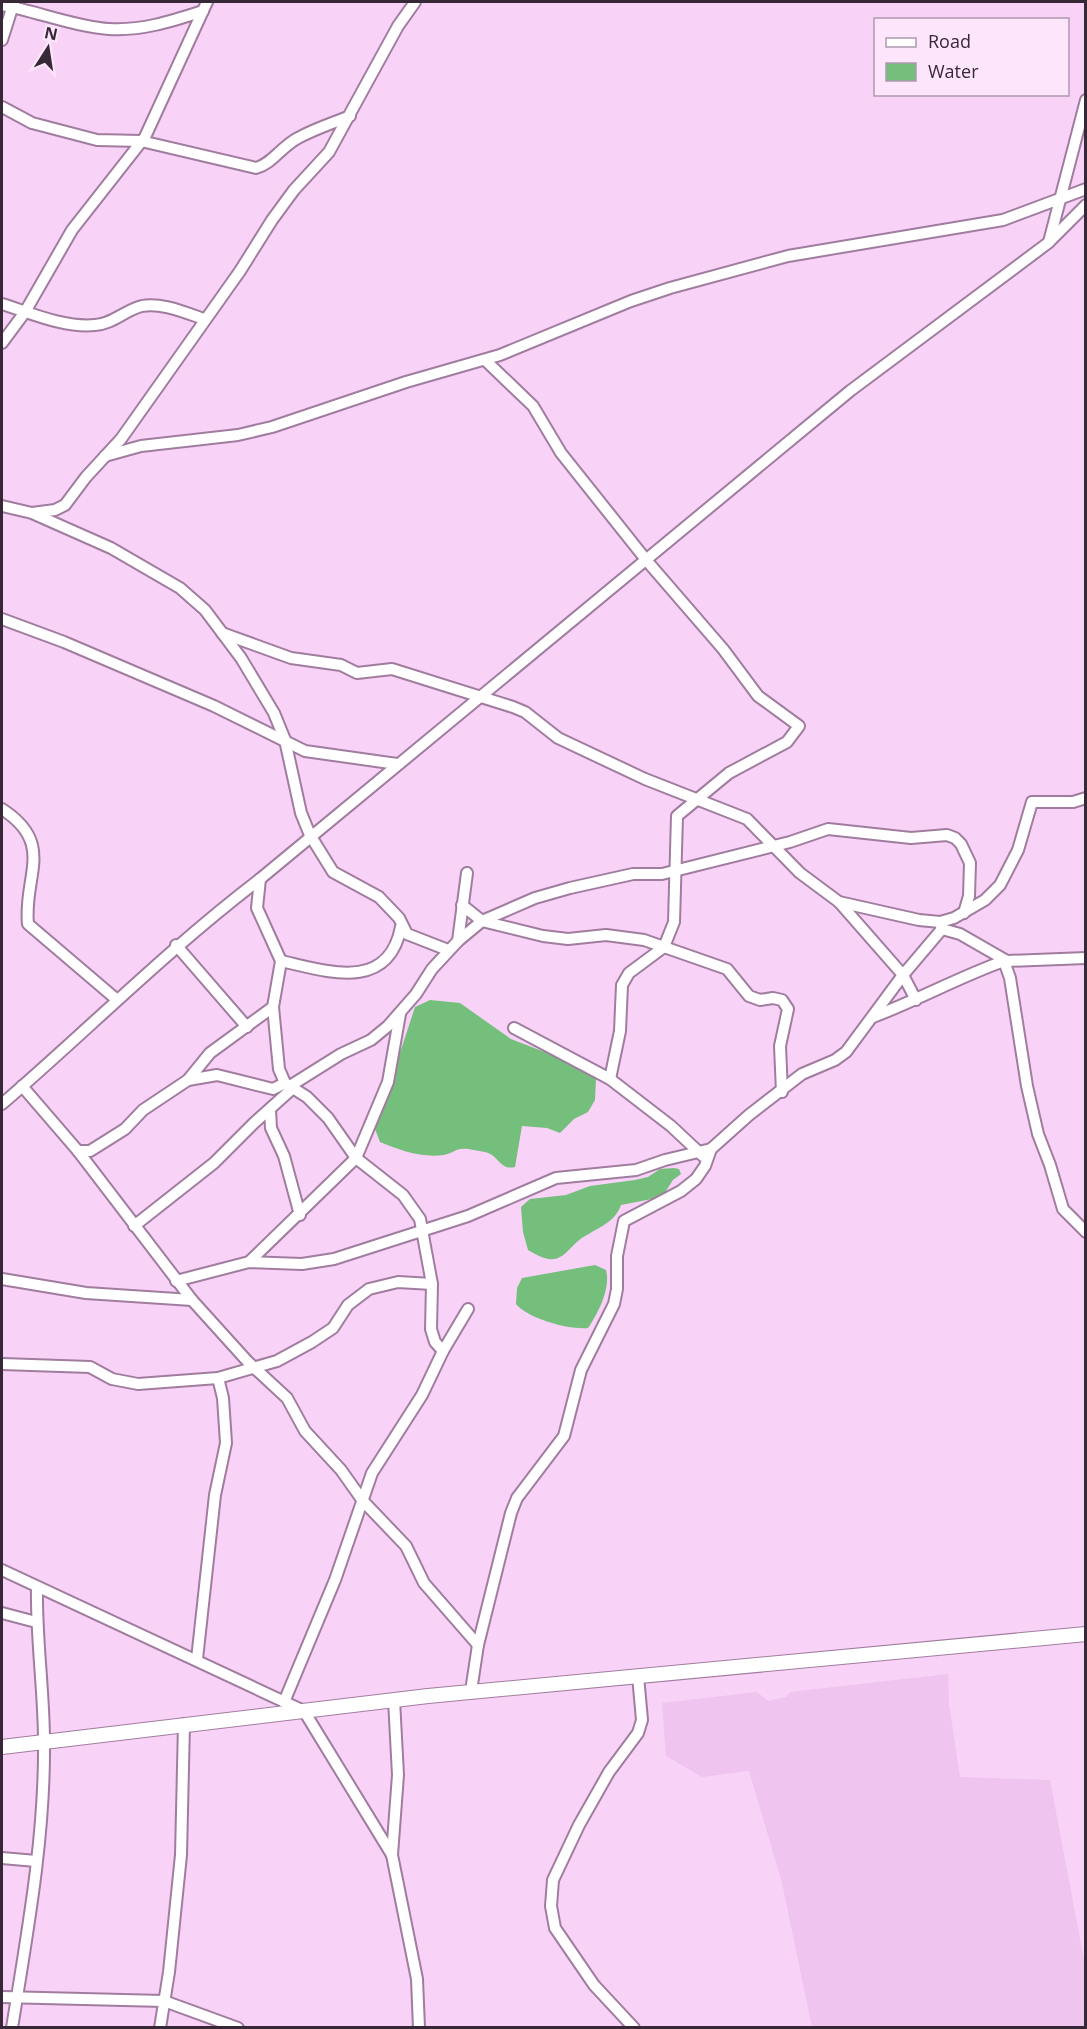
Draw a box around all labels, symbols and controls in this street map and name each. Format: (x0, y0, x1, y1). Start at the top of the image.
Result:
north arrow (18, 18, 78, 78)
legend (874, 18, 1069, 96)
text: N (42, 21, 60, 45)
text: Road (928, 29, 971, 53)
text: Water (928, 59, 979, 83)

